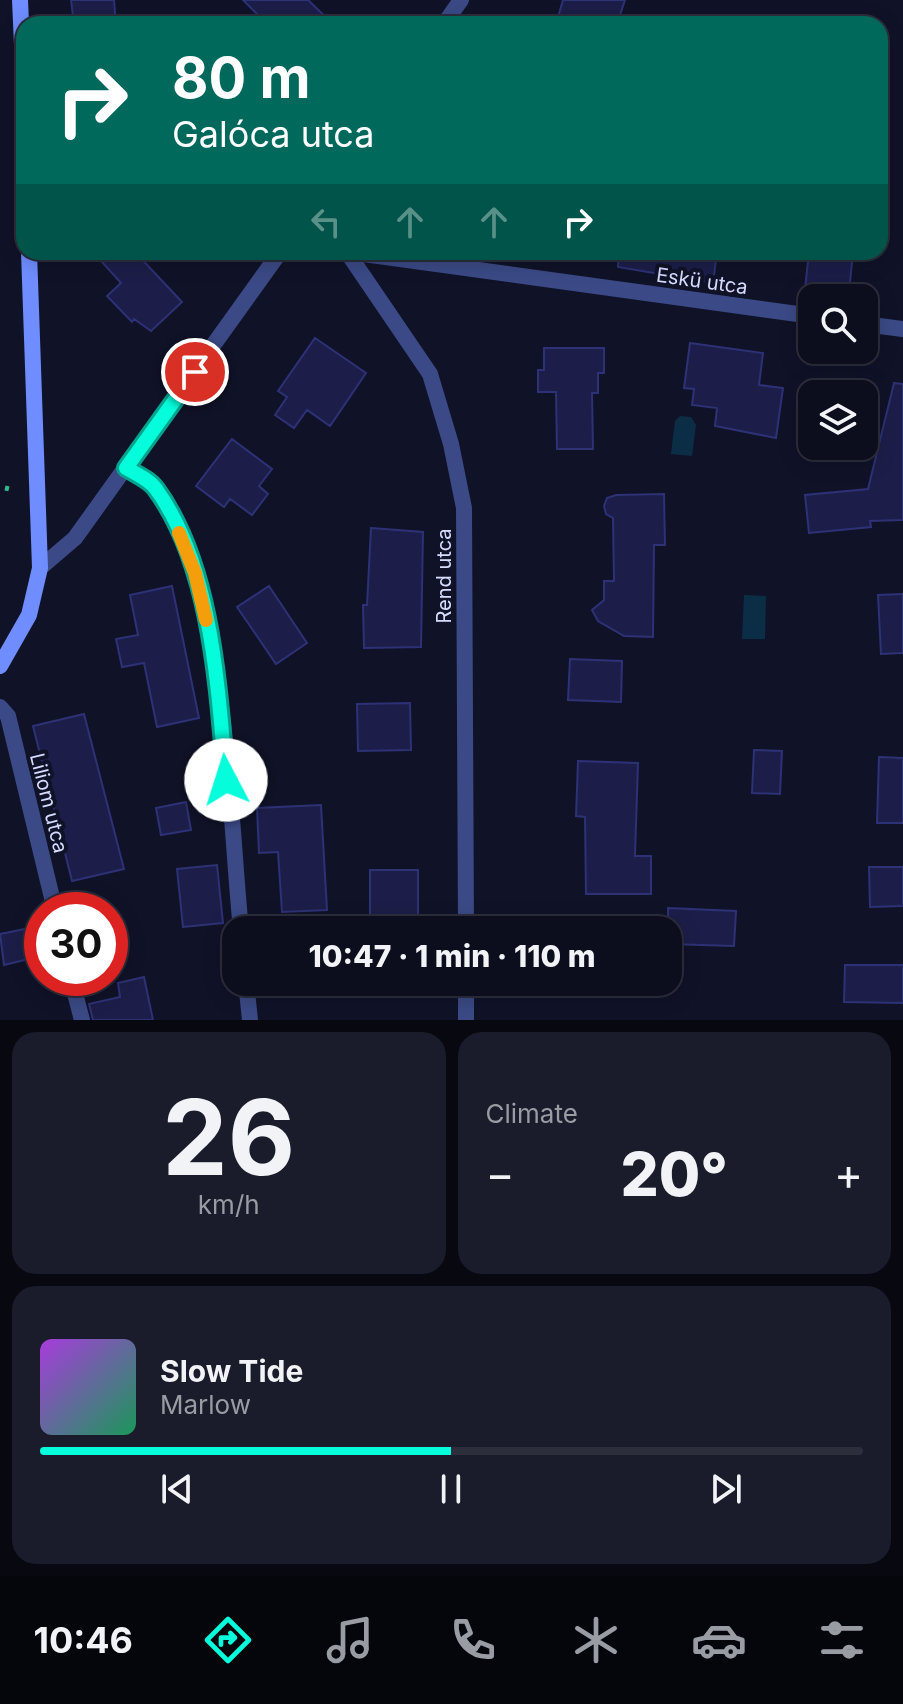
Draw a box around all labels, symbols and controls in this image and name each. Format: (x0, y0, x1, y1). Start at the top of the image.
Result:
text: 80 m (172, 44, 311, 112)
icon: right (40, 48, 144, 152)
text: Galóca utca (172, 112, 374, 156)
icon: left (304, 200, 348, 244)
icon: ahead (388, 200, 432, 244)
icon: ahead (472, 200, 516, 244)
icon: right (556, 200, 600, 244)
street label: Eskü utca (655, 263, 749, 299)
map controls (798, 284, 878, 460)
button: search (798, 284, 878, 364)
pin (161, 338, 229, 406)
icon: arrive (173, 350, 217, 394)
button: layers (798, 380, 878, 460)
street label: Rend utca (432, 529, 456, 623)
position arrow (184, 738, 268, 822)
street label: Liliom utca (25, 751, 73, 855)
speed limit sign: 30 (24, 892, 128, 996)
text: 10:47 · 1 min · 110 m (308, 938, 596, 974)
text: 26 (162, 1074, 295, 1200)
text: Climate (486, 1098, 578, 1129)
text: 20° (621, 1138, 728, 1210)
text: − (486, 1147, 515, 1201)
text: + (834, 1147, 863, 1201)
text: km/h (198, 1189, 260, 1220)
text: Slow Tide (160, 1353, 303, 1389)
text: Marlow (160, 1389, 251, 1420)
icon: previous (155, 1467, 199, 1511)
icon: pause (429, 1467, 473, 1511)
icon: next (704, 1467, 748, 1511)
icon: directions (200, 1612, 256, 1668)
icon: music (322, 1612, 378, 1668)
icon: phone (445, 1612, 501, 1668)
icon: climate (568, 1612, 624, 1668)
icon: car (691, 1612, 747, 1668)
icon: filters (814, 1612, 870, 1668)
text: 10:46 (33, 1618, 133, 1662)

